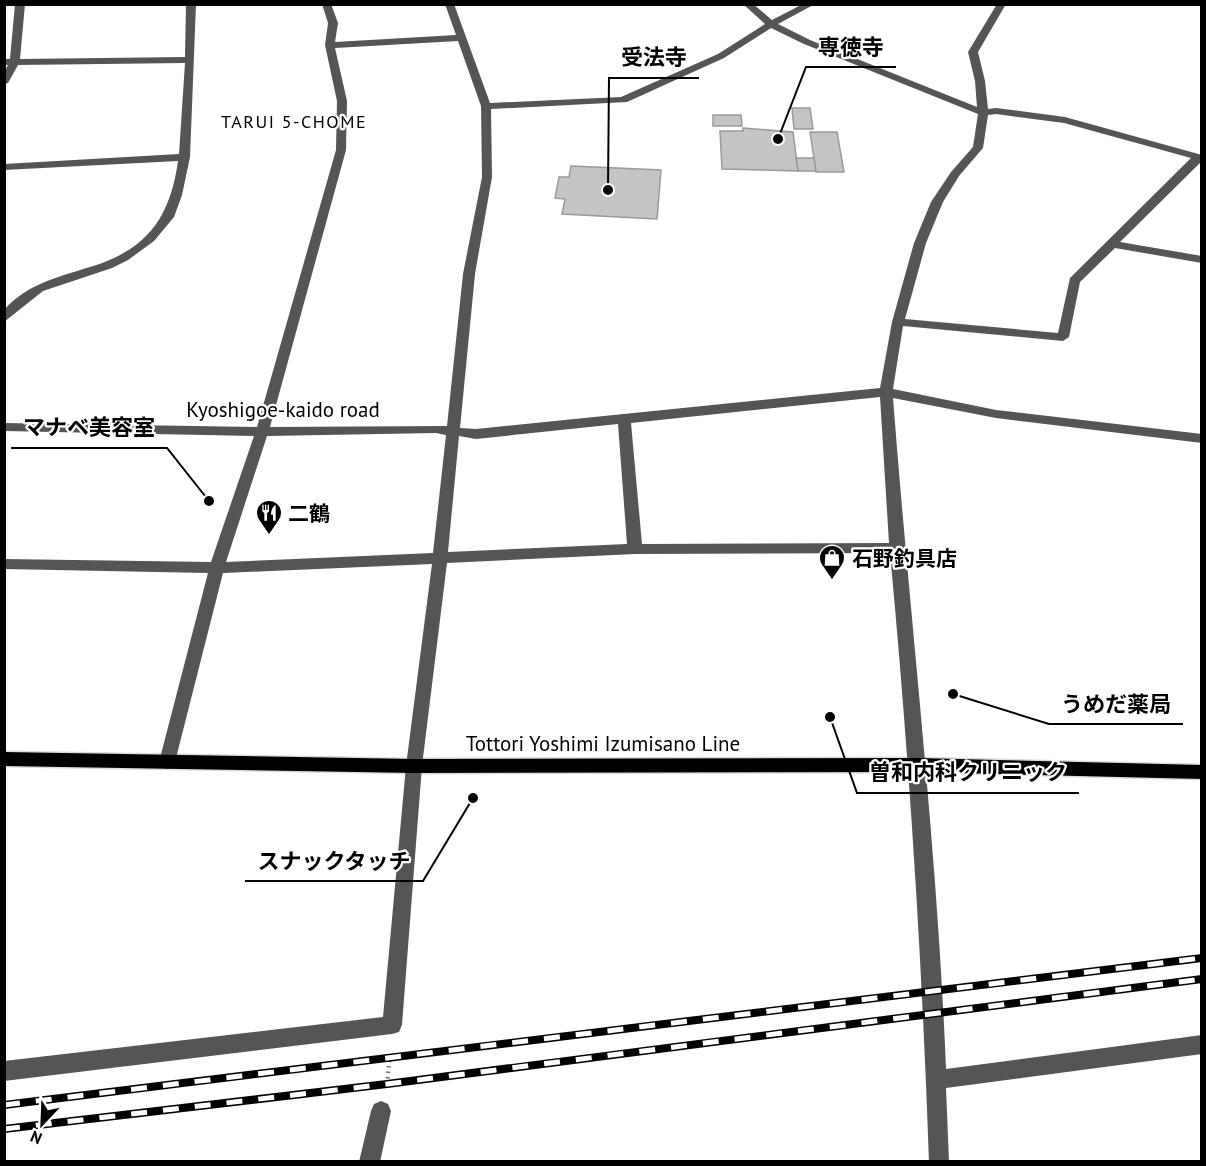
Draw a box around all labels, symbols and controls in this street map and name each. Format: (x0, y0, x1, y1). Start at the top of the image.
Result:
callout: 専徳寺 (806, 27, 896, 67)
text: 専徳寺 (818, 33, 884, 61)
callout: 受法寺 (609, 38, 699, 78)
text: 受法寺 (621, 43, 687, 71)
district label: TARUI 5-CHOME (221, 110, 367, 133)
street label: Kyoshigoe-kaido road (186, 396, 380, 423)
callout: マナベ美容室 (11, 408, 167, 448)
text: マナベ美容室 (23, 413, 155, 441)
restaurant icon: 二鶴 (254, 498, 284, 536)
place label: 二鶴 (288, 500, 330, 527)
shop icon: 石野釣具店 (817, 543, 847, 581)
place label: 石野釣具店 (852, 545, 957, 572)
callout: うめだ薬局 (1049, 684, 1183, 724)
text: うめだ薬局 (1061, 690, 1171, 718)
street label: Tottori Yoshimi Izumisano Line (466, 730, 740, 757)
callout: 曽和内科クリニック (857, 753, 1079, 793)
text: 曽和内科クリニック (869, 758, 1067, 786)
callout: スナックタッチ (245, 841, 423, 881)
text: スナックタッチ (257, 847, 411, 875)
north arrow (12, 1094, 72, 1154)
text: N (27, 1127, 45, 1149)

